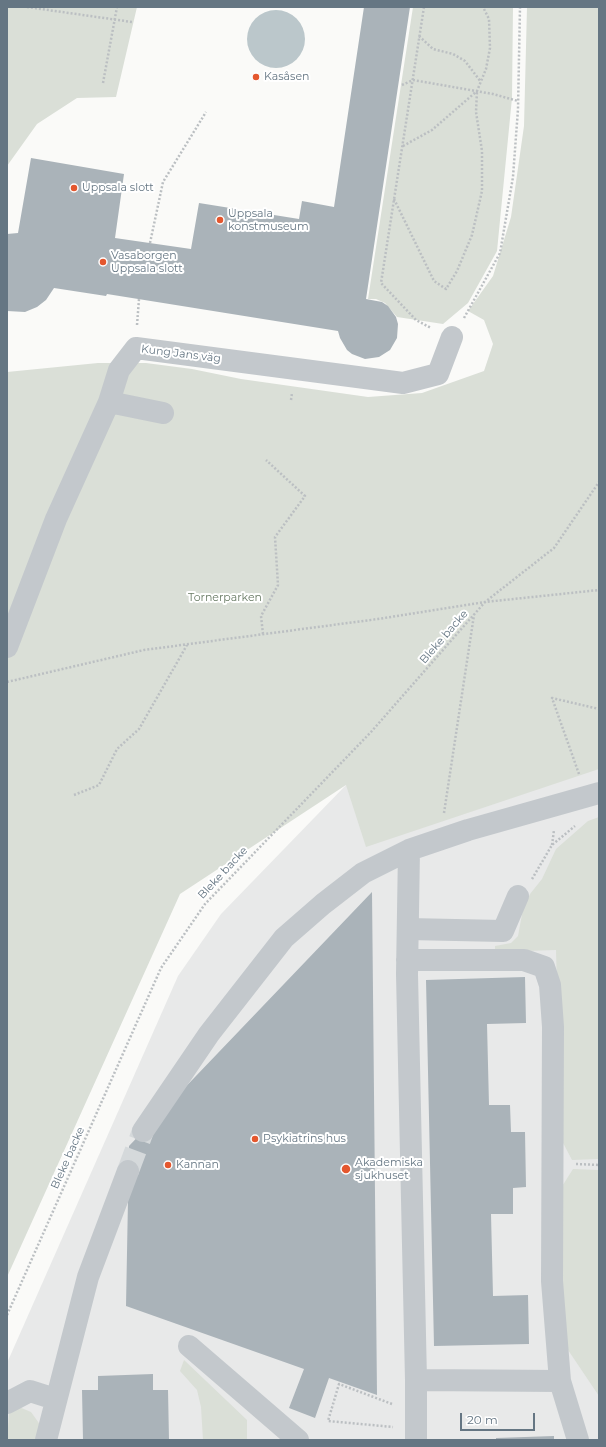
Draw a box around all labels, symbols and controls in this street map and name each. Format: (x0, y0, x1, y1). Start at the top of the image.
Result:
place label: Kasåsen (264, 70, 309, 84)
marker: Kasåsen (251, 72, 261, 82)
place label: Uppsala slott (82, 181, 154, 195)
marker: Uppsala slott (69, 183, 79, 193)
place label: Uppsala konstmuseum (228, 207, 309, 233)
marker: Uppsala konstmuseum (215, 215, 225, 225)
place label: Vasaborgen Uppsala slott (111, 249, 183, 275)
marker: Vasaborgen Uppsala slott (98, 257, 108, 267)
street label: Kung Jans väg (140, 343, 222, 365)
park label: Tornerparken (188, 591, 262, 605)
street label: Bleke backe (417, 607, 471, 667)
street label: Bleke backe (195, 844, 251, 902)
street label: Bleke backe (48, 1125, 88, 1191)
place label: Psykiatrins hus (263, 1132, 346, 1146)
marker: Psykiatrins hus (250, 1134, 260, 1144)
place label: Akademiska sjukhuset (355, 1156, 423, 1182)
place label: Kannan (176, 1158, 219, 1172)
marker: Kannan (163, 1160, 173, 1170)
marker: Akademiska sjukhuset (340, 1163, 352, 1175)
scale bar (462, 1405, 537, 1431)
text: 20 m (467, 1412, 498, 1427)

